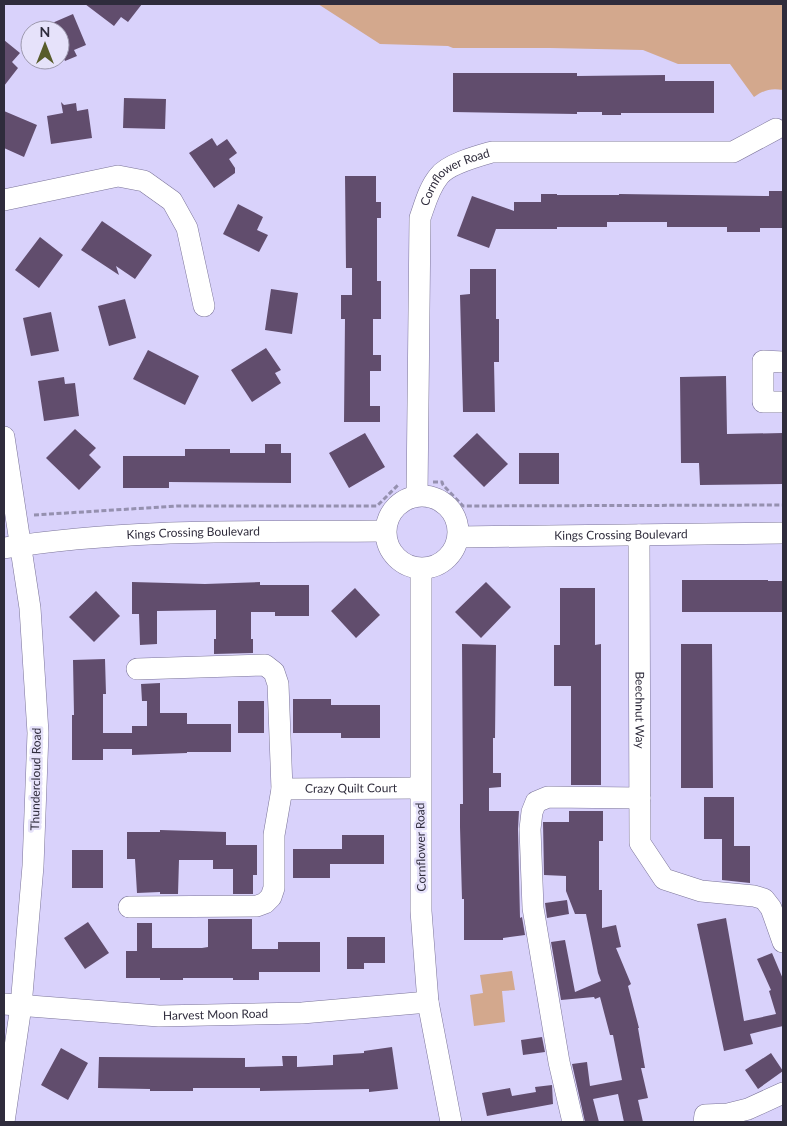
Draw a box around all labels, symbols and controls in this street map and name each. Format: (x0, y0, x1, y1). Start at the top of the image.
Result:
north arrow (20, 20, 70, 70)
text: N (40, 23, 50, 40)
street label: Cornflower Road (417, 145, 491, 208)
street label: Kings Crossing Boulevard (126, 523, 260, 542)
street label: Kings Crossing Boulevard (554, 526, 688, 543)
street label: Beechnut Way (632, 671, 648, 749)
street label: Thundercloud Road (27, 728, 44, 830)
street label: Crazy Quilt Court (305, 780, 398, 796)
street label: Cornflower Road (412, 802, 429, 892)
street label: Harvest Moon Road (163, 1006, 268, 1023)

